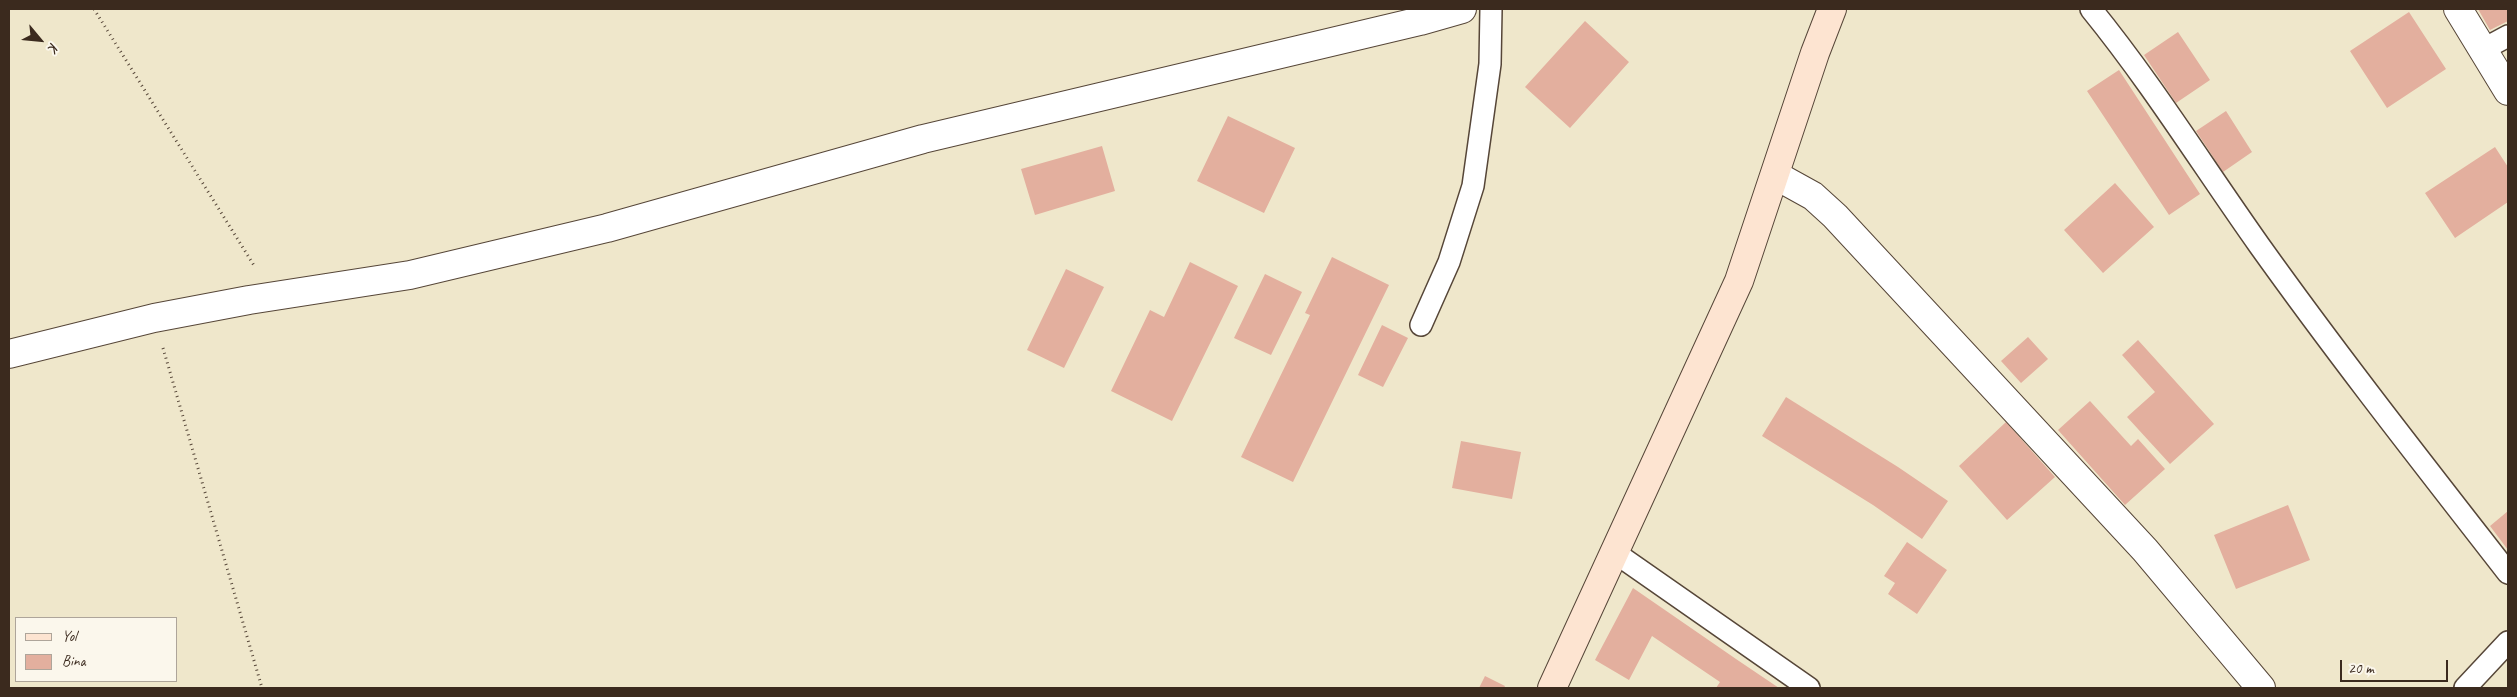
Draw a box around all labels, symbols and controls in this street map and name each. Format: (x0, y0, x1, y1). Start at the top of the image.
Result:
north arrow (15, 15, 65, 65)
text: K (45, 40, 63, 54)
legend (15, 617, 178, 682)
text: Yol (62, 627, 77, 646)
scale bar (2342, 650, 2450, 682)
text: Bina (62, 652, 86, 671)
text: 20 m (2348, 659, 2374, 678)

